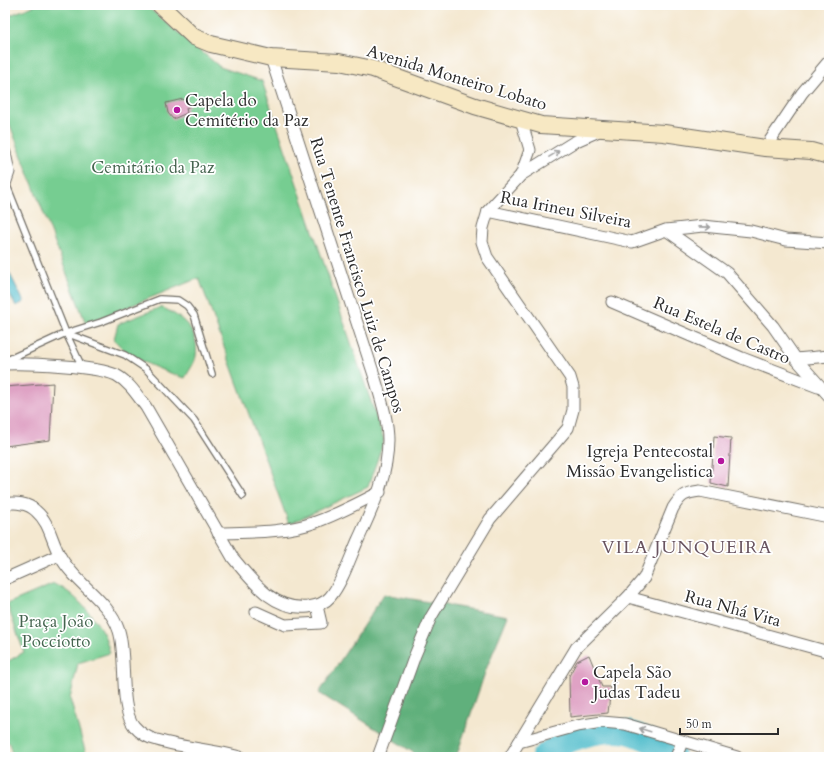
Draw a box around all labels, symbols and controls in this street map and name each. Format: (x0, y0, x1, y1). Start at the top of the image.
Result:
street label: Avenida Monteiro Lobato (364, 39, 550, 116)
place label: Capela do Cemítério da Paz (185, 89, 309, 132)
marker: Capela do Cemítério da Paz (172, 105, 182, 115)
street label: Rua Tenente Francisco Luiz de Campos (305, 135, 411, 416)
one-way arrow (548, 150, 560, 158)
park label: Cemitário da Paz (91, 156, 215, 179)
street label: Rua Irineu Silveira (498, 185, 634, 234)
one-way arrow (698, 223, 711, 231)
street label: Rua Estela de Castro (650, 291, 794, 370)
place label: Igreja Pentecostal Missão Evangelistica (566, 440, 714, 483)
marker: Igreja Pentecostal Missão Evangelistica (716, 456, 726, 466)
district label: VILA JUNQUEIRA (602, 535, 772, 560)
street label: Rua Nhá Vita (682, 585, 784, 633)
park label: Praça João Pocciotto (19, 610, 93, 653)
place label: Capela São Judas Tadeu (590, 661, 681, 704)
marker: Capela São Judas Tadeu (580, 677, 590, 687)
scale bar (680, 710, 778, 736)
text: 50 m (686, 716, 713, 732)
one-way arrow (639, 726, 652, 733)

